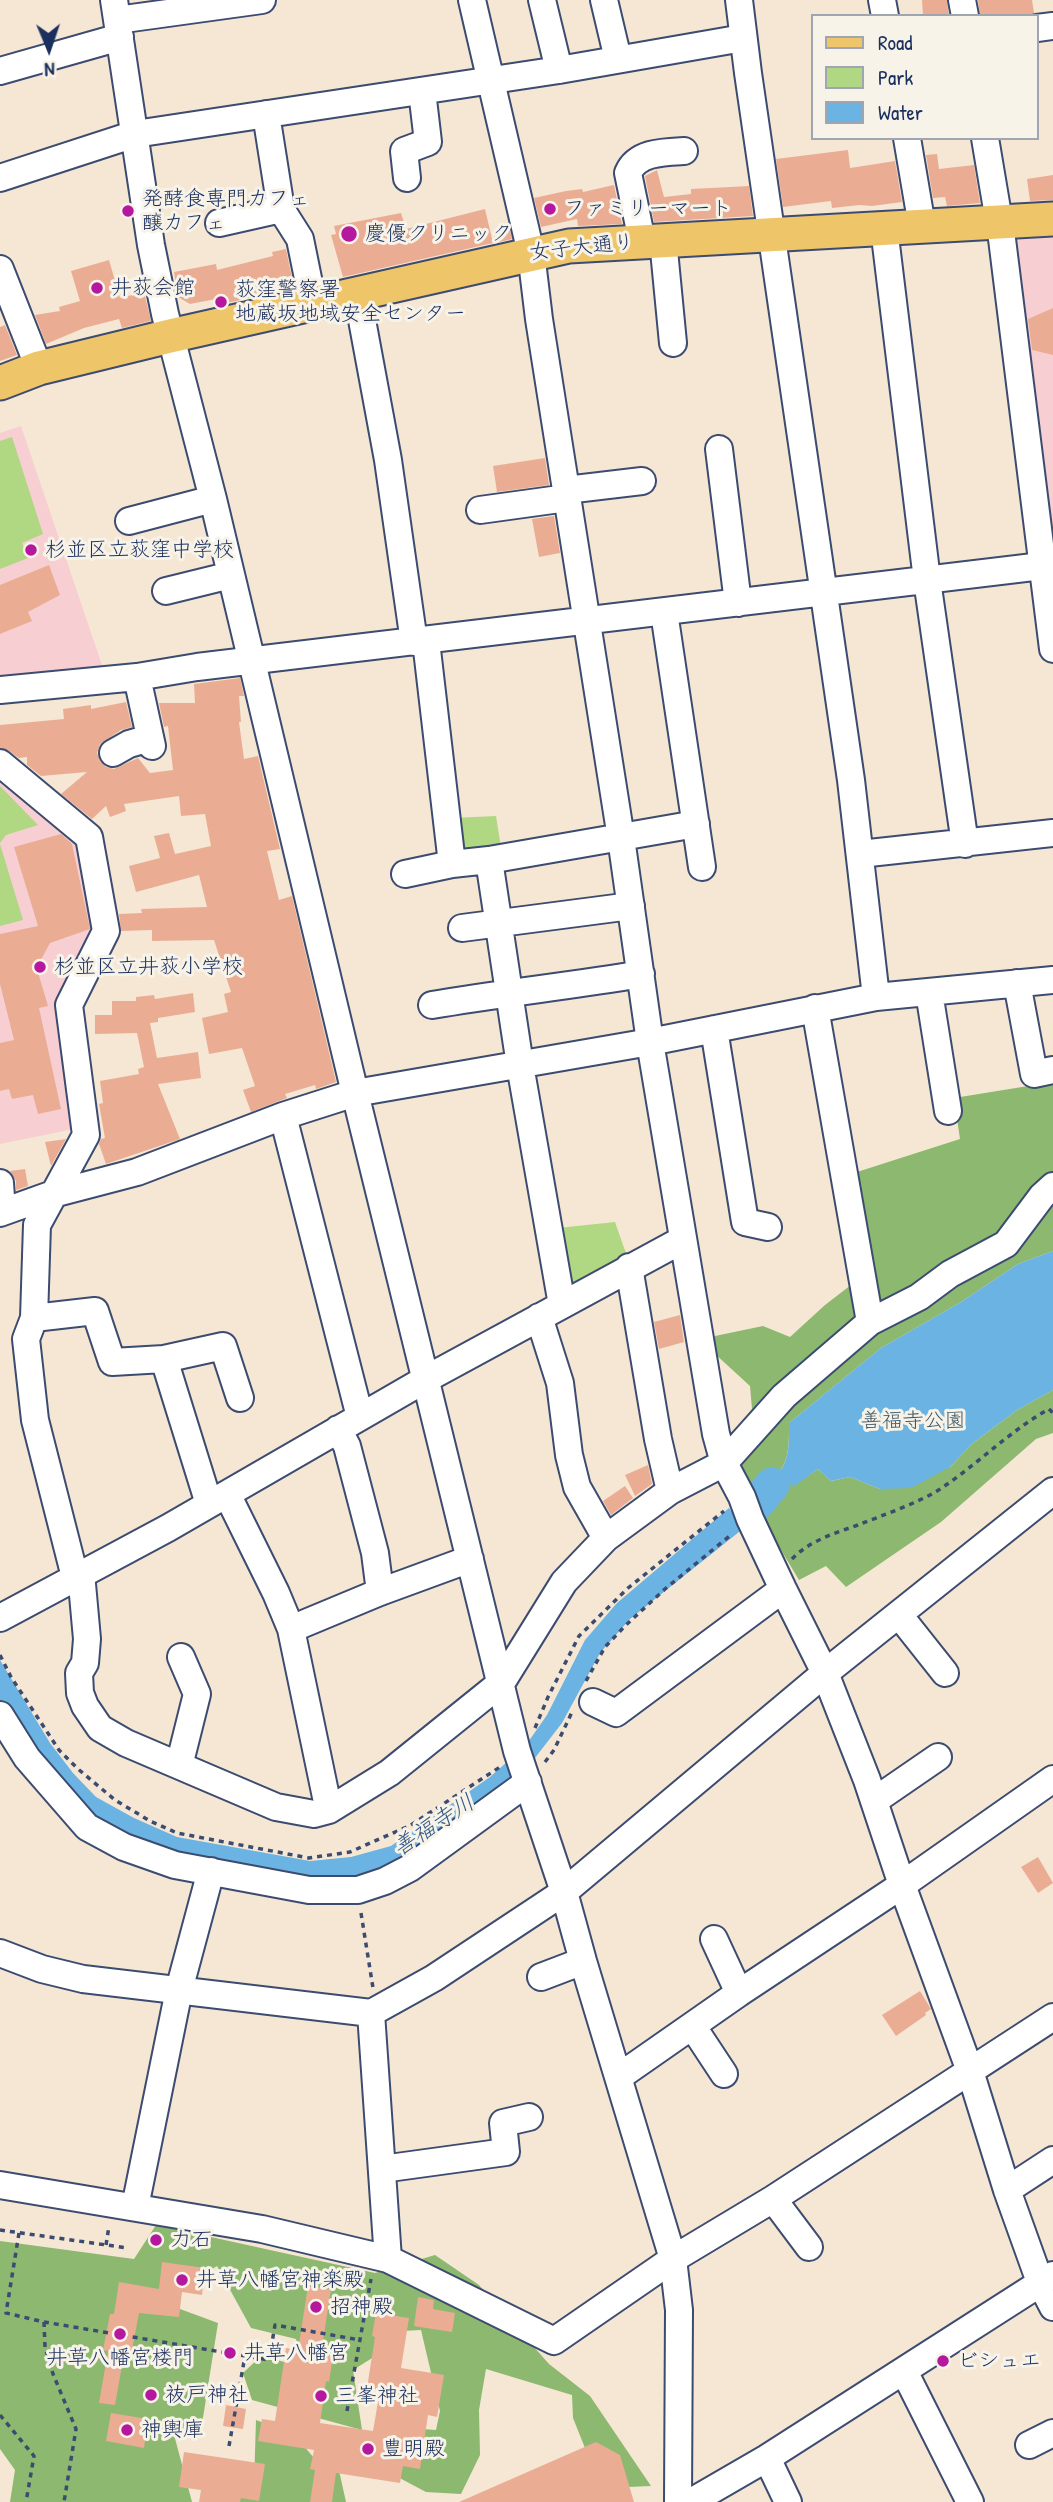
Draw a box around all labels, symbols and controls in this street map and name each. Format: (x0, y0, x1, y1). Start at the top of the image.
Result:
north arrow (14, 14, 84, 84)
legend (811, 14, 1039, 140)
text: Road (878, 28, 912, 57)
text: N (44, 57, 55, 83)
text: Park (878, 63, 913, 92)
text: Water (878, 98, 923, 127)
place label: 発酵食専門カフェ 醸カフェ (142, 186, 310, 236)
place label: ファミリーマート (564, 196, 732, 222)
marker: ファミリーマート (542, 201, 558, 217)
marker: 発酵食専門カフェ 醸カフェ (120, 203, 136, 219)
place label: 慶優クリニック (365, 221, 512, 247)
marker: 慶優クリニック (339, 224, 359, 244)
street label: 女子大通り (528, 230, 636, 266)
place label: 井荻会館 (111, 275, 195, 301)
place label: 荻窪警察署 地蔵坂地域安全センター (235, 277, 466, 327)
marker: 井荻会館 (89, 280, 105, 296)
marker: 荻窪警察署 地蔵坂地域安全センター (213, 294, 229, 310)
place label: 杉並区立荻窪中学校 (45, 537, 234, 563)
marker: 杉並区立荻窪中学校 (23, 542, 39, 558)
place label: 杉並区立井荻小学校 (54, 954, 243, 980)
marker: 杉並区立井荻小学校 (32, 959, 48, 975)
park label: 善福寺公園 (861, 1408, 965, 1434)
water label: 善福寺川 (388, 1789, 480, 1863)
place label: 力石 (170, 2227, 212, 2253)
marker: 力石 (148, 2232, 164, 2248)
place label: 井草八幡宮神楽殿 (196, 2267, 364, 2293)
marker: 井草八幡宮神楽殿 (174, 2272, 190, 2288)
place label: 招神殿 (330, 2294, 393, 2320)
marker: 招神殿 (308, 2299, 324, 2315)
marker: 井草八幡宮楼門 (112, 2326, 128, 2342)
place label: 井草八幡宮 (244, 2340, 349, 2366)
place label: 井草八幡宮楼門 (47, 2345, 193, 2371)
marker: 井草八幡宮 (222, 2345, 238, 2361)
place label: ビシュエ (957, 2348, 1041, 2374)
marker: ビシュエ (935, 2353, 951, 2369)
place label: 鿆戸神社 (165, 2382, 249, 2408)
place label: 三峯神社 (335, 2383, 419, 2409)
marker: 鿆戸神社 (143, 2387, 159, 2403)
marker: 三峯神社 (313, 2388, 329, 2404)
place label: 神輿庫 (141, 2417, 204, 2443)
marker: 神輿庫 (119, 2422, 135, 2438)
place label: 豊明殿 (382, 2436, 445, 2462)
marker: 豊明殿 (360, 2441, 376, 2457)

